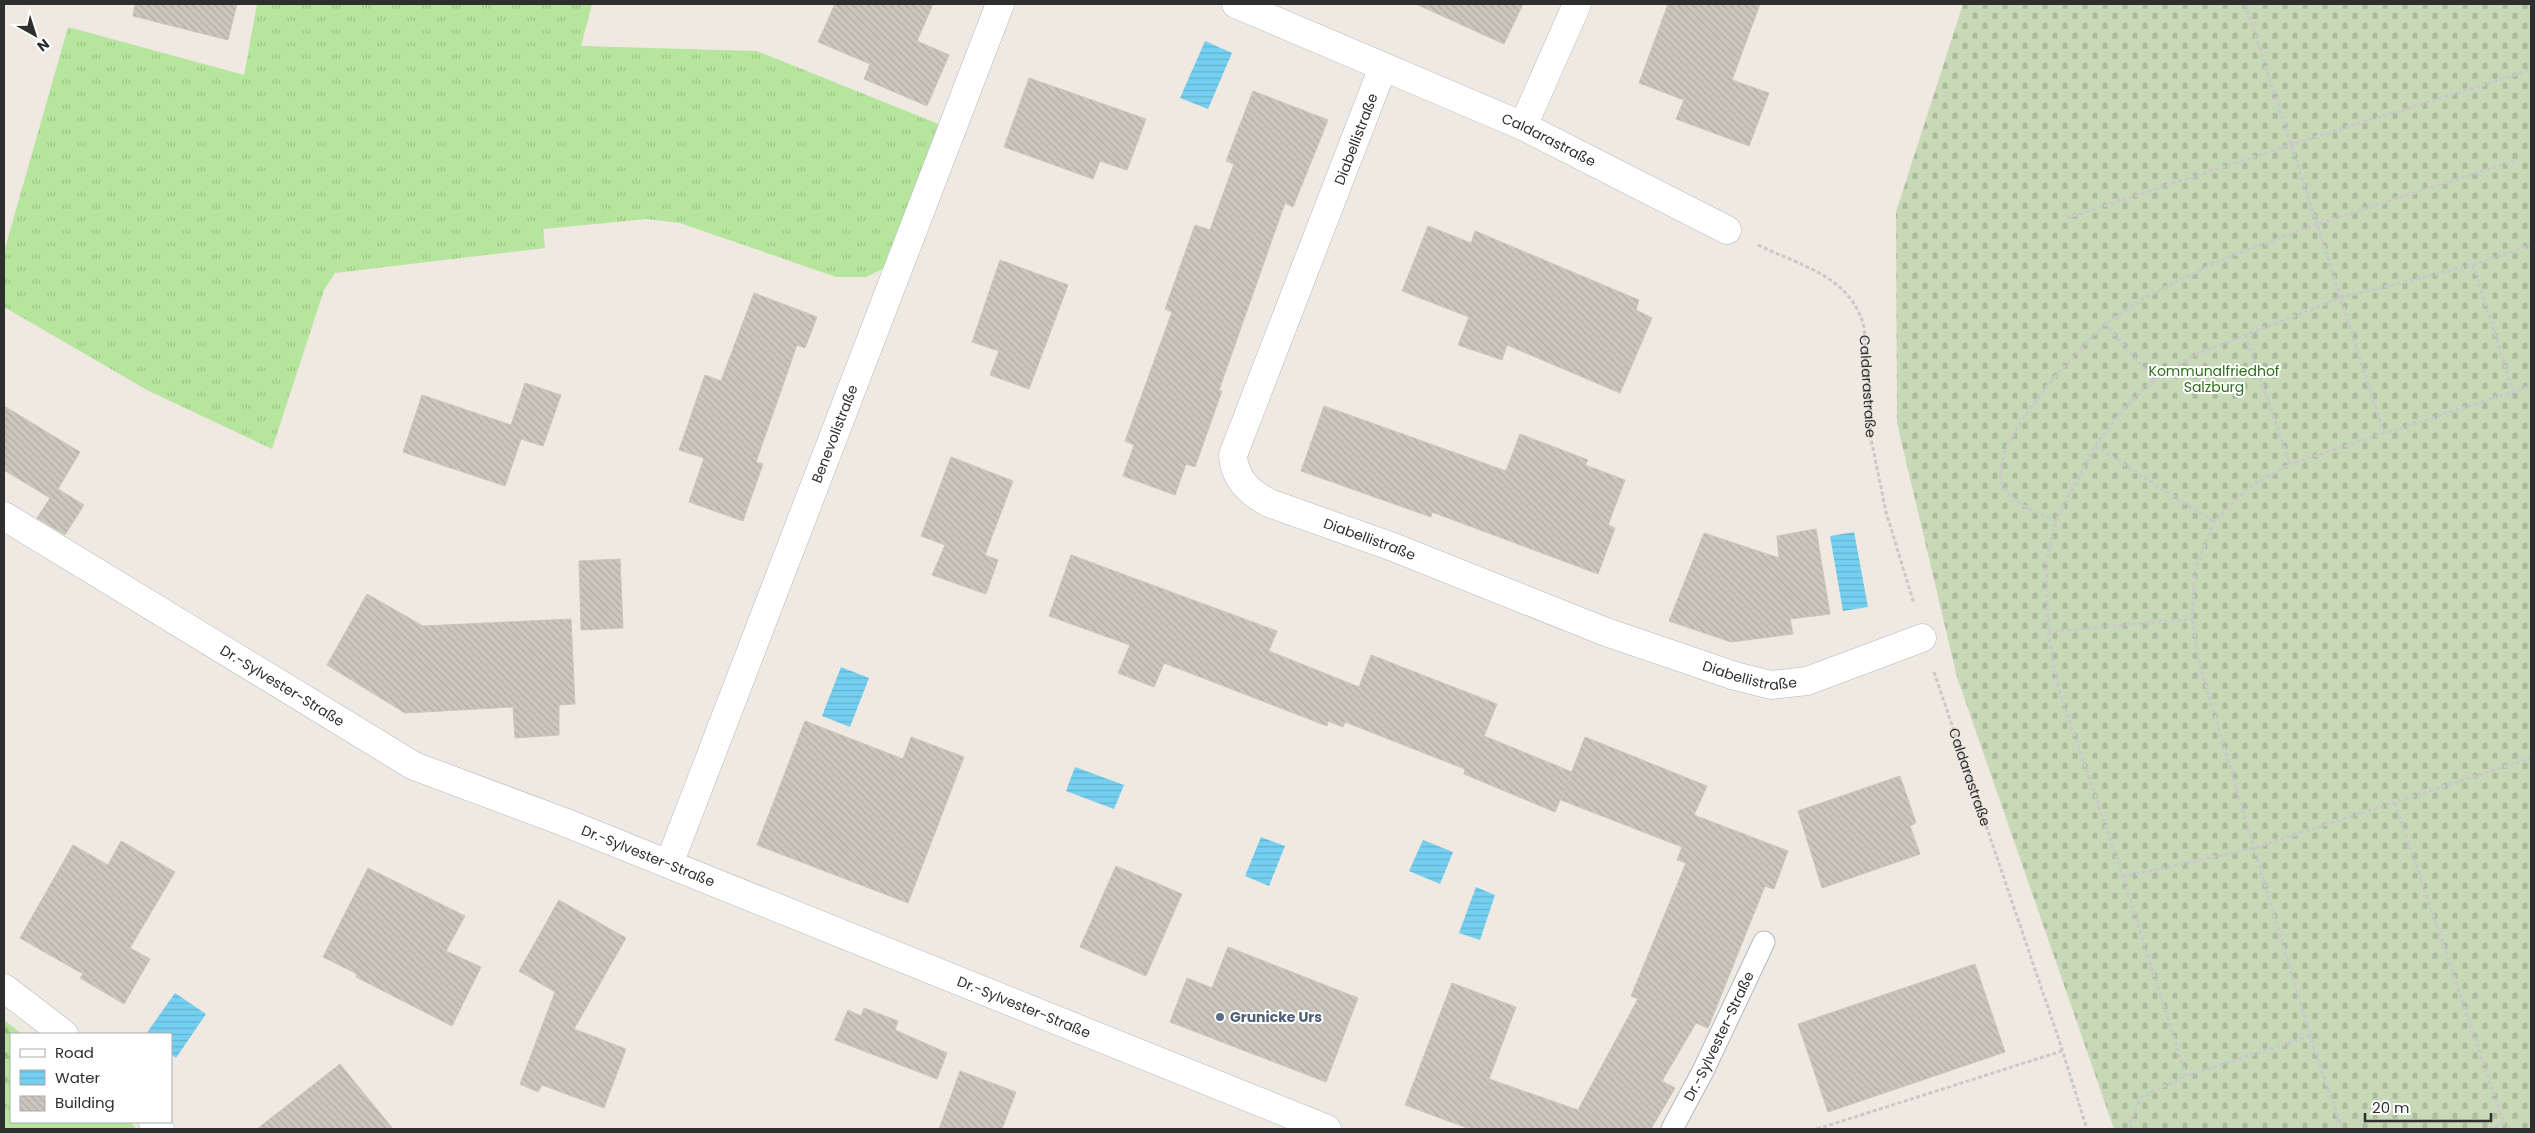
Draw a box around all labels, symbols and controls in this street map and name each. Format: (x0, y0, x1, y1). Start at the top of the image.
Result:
north arrow (10, 10, 60, 60)
text: N (33, 34, 54, 56)
street label: Diabellistraße (1329, 90, 1383, 188)
street label: Caldarastraße (1499, 108, 1600, 172)
street label: Caldarastraße (1855, 334, 1881, 438)
park label: Kommunalfriedhof Salzburg (2149, 361, 2280, 397)
street label: Benevolistraße (807, 381, 863, 486)
street label: Diabellistraße (1321, 513, 1419, 565)
street label: Dr.-Sylvester-Straße (216, 640, 349, 731)
street label: Diabellistraße (1700, 656, 1798, 695)
street label: Caldarastraße (1944, 725, 1996, 829)
street label: Dr.-Sylvester-Straße (578, 820, 718, 892)
street label: Dr.-Sylvester-Straße (1679, 968, 1759, 1105)
street label: Dr.-Sylvester-Straße (954, 971, 1094, 1043)
place label: Grunicke Urs (1230, 1007, 1322, 1027)
marker: Grunicke Urs (1214, 1011, 1226, 1023)
legend (10, 1033, 172, 1123)
text: Road (55, 1042, 94, 1063)
text: Water (55, 1067, 101, 1088)
scale bar (2365, 1090, 2491, 1122)
text: Building (55, 1092, 115, 1113)
text: 20 m (2372, 1097, 2410, 1118)

